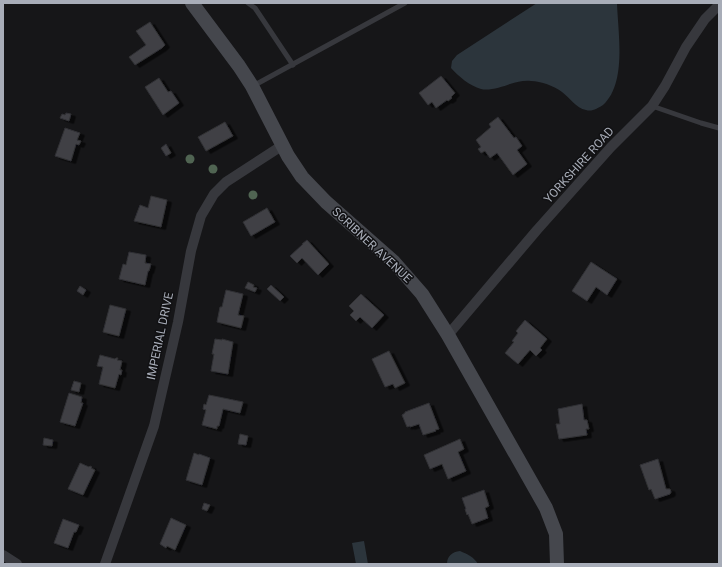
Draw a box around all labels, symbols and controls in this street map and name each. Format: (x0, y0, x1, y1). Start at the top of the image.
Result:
street label: YORKSHIRE ROAD (541, 124, 617, 206)
street label: SCRIBNER AVENUE (329, 204, 415, 286)
street label: IMPERIAL DRIVE (144, 291, 176, 381)

